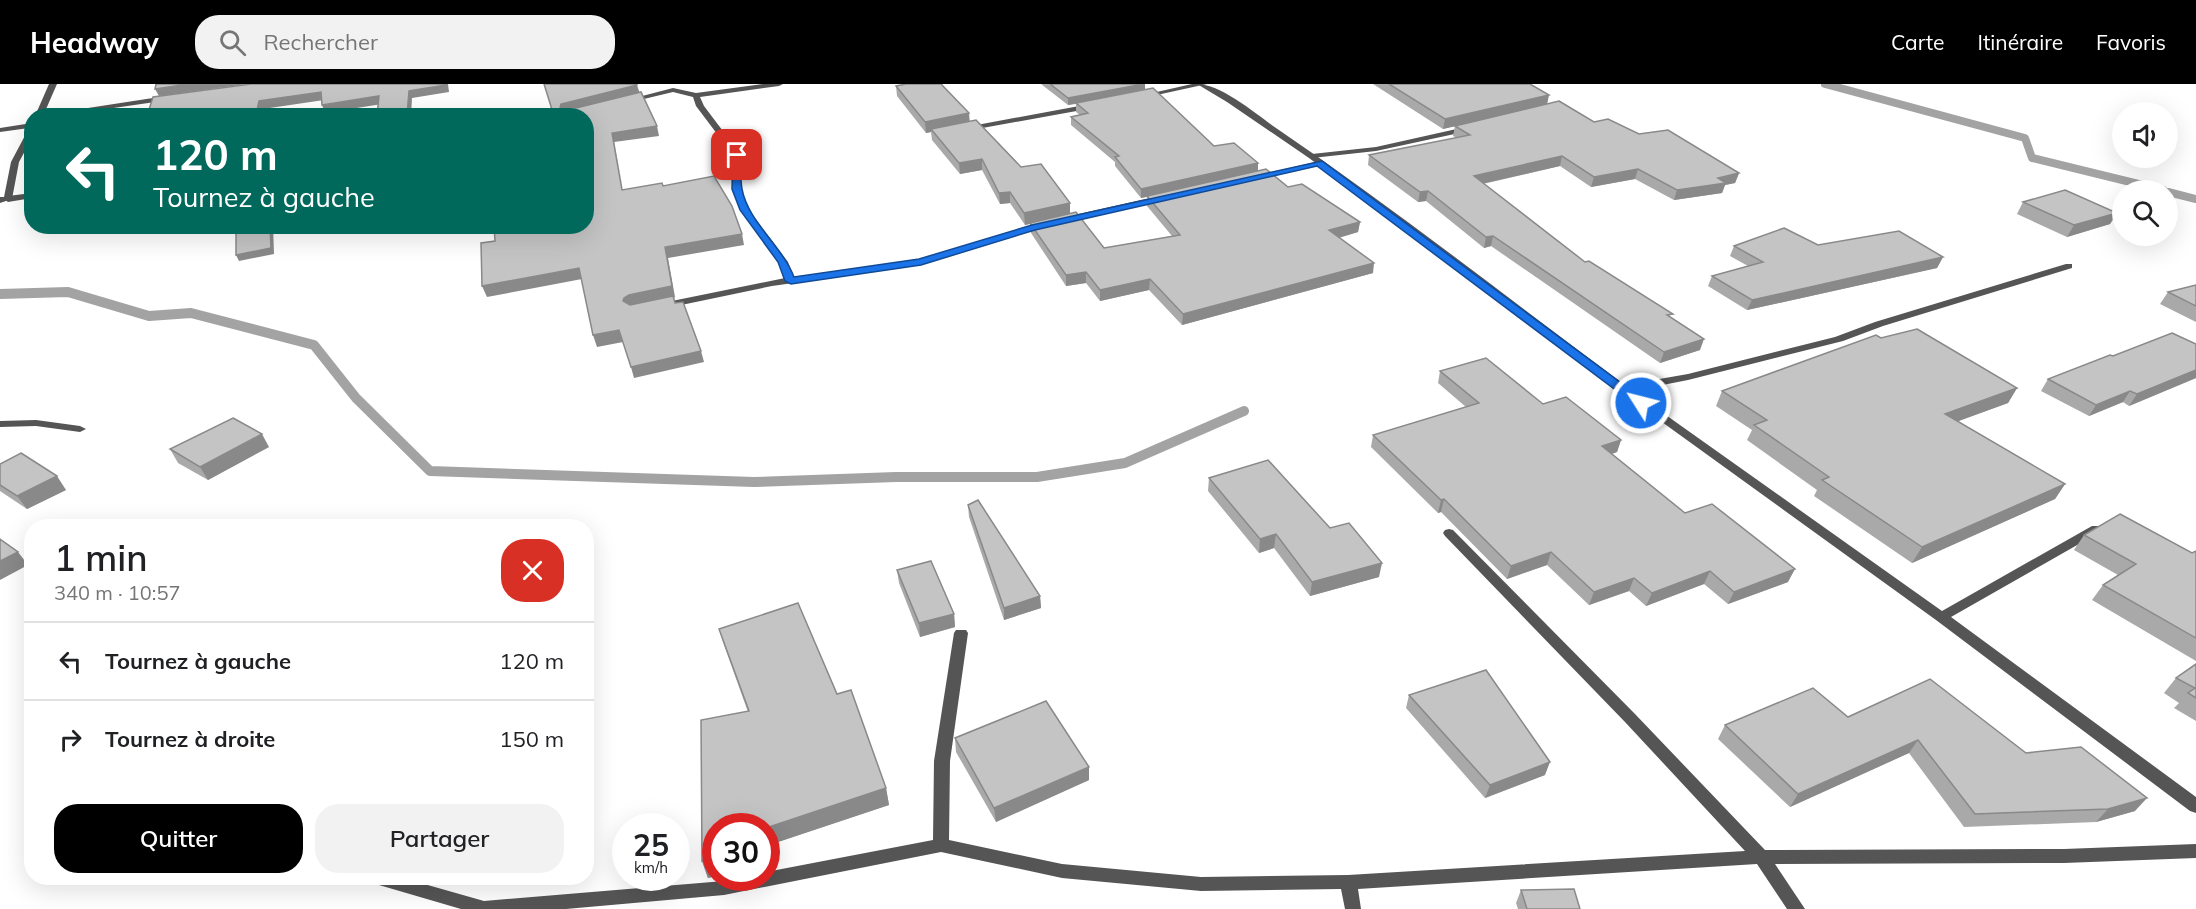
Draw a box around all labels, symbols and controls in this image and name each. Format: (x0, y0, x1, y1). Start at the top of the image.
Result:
search box (195, 15, 615, 69)
text: Headway (30, 25, 159, 60)
icon: search (216, 26, 249, 59)
text: Rechercher (264, 28, 378, 56)
text: Carte (1891, 29, 1945, 55)
text: Itinéraire (1978, 29, 2063, 55)
text: Favoris (2096, 29, 2166, 55)
map controls (2112, 102, 2178, 246)
button: sound (2112, 102, 2178, 168)
text: 120 m (153, 128, 278, 181)
pin (711, 129, 762, 180)
icon: left (54, 132, 132, 210)
icon: arrive (720, 138, 753, 171)
text: Tournez à gauche (153, 180, 375, 214)
button: search (2112, 180, 2178, 246)
position arrow (1609, 371, 1673, 435)
text: 1 min (54, 535, 148, 580)
button: close (501, 539, 564, 602)
text: 340 m · 10:57 (54, 580, 180, 605)
icon: left (54, 645, 87, 678)
text: Tournez à gauche (105, 647, 291, 675)
text: 120 m (499, 647, 564, 675)
icon: right (54, 723, 87, 756)
text: Tournez à droite (105, 725, 275, 753)
text: 150 m (499, 725, 564, 753)
button: Quitter (54, 804, 303, 873)
button: Partager (315, 804, 564, 873)
speed limit sign: 30 (702, 813, 780, 891)
text: 25 (633, 826, 669, 864)
text: km/h (634, 858, 668, 877)

